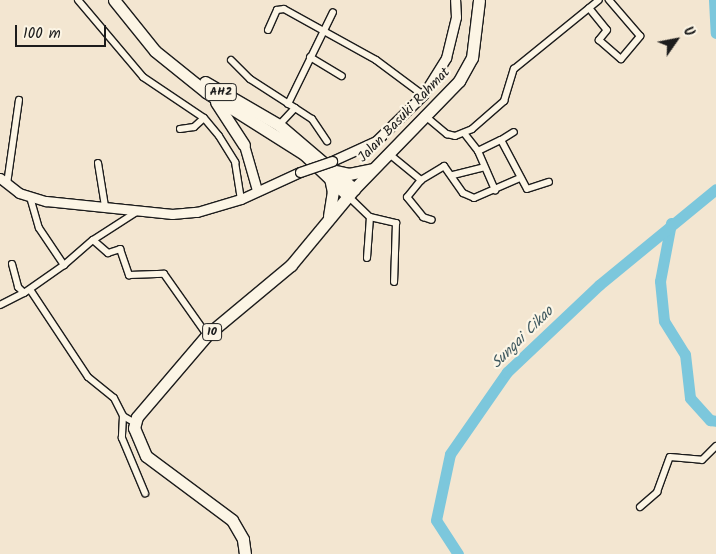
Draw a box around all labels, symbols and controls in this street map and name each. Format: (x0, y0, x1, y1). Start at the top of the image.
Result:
scale bar (18, 15, 109, 47)
north arrow (651, 15, 701, 65)
text: 100 m (23, 22, 61, 46)
text: U (677, 22, 700, 41)
street label: Jalan Basuki Rahmat (354, 64, 454, 166)
road number: AH2 (205, 82, 237, 101)
water label: Sungai Cikao (488, 303, 558, 373)
road number: 10 (202, 322, 222, 342)

